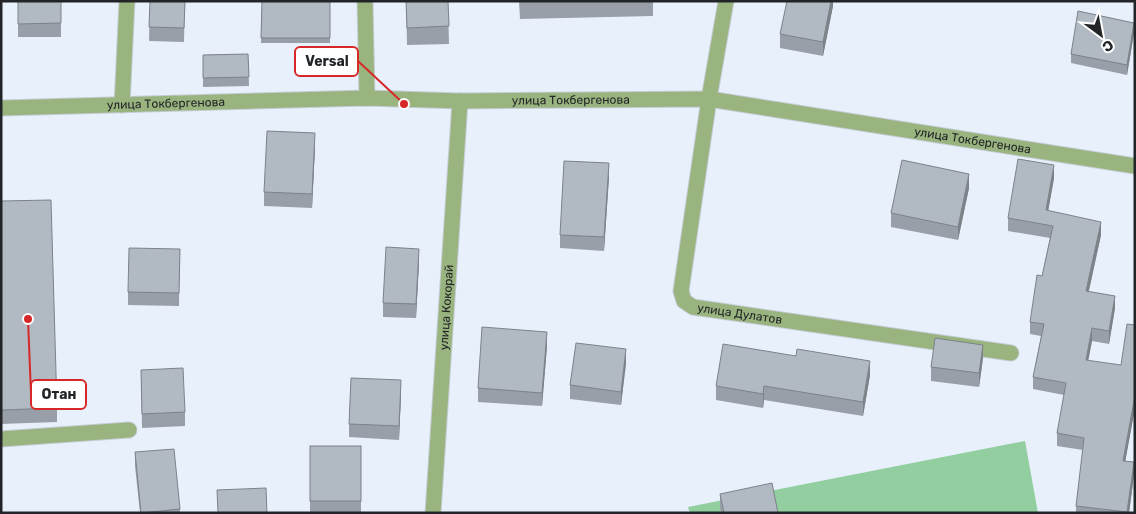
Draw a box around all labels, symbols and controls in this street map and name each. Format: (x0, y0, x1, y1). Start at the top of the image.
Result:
north arrow (1076, 10, 1126, 60)
text: С (1099, 36, 1116, 56)
callout: Versal (295, 47, 358, 76)
text: Versal (305, 53, 349, 70)
street label: улица Токбергенова (512, 93, 630, 108)
street label: улица Токбергенова (107, 95, 225, 112)
street label: улица Токбергенова (913, 124, 1032, 157)
street label: улица Кокорай (437, 264, 456, 351)
street label: улица Дулатов (696, 301, 783, 327)
callout: Отан (31, 380, 86, 409)
text: Отан (42, 386, 76, 403)

